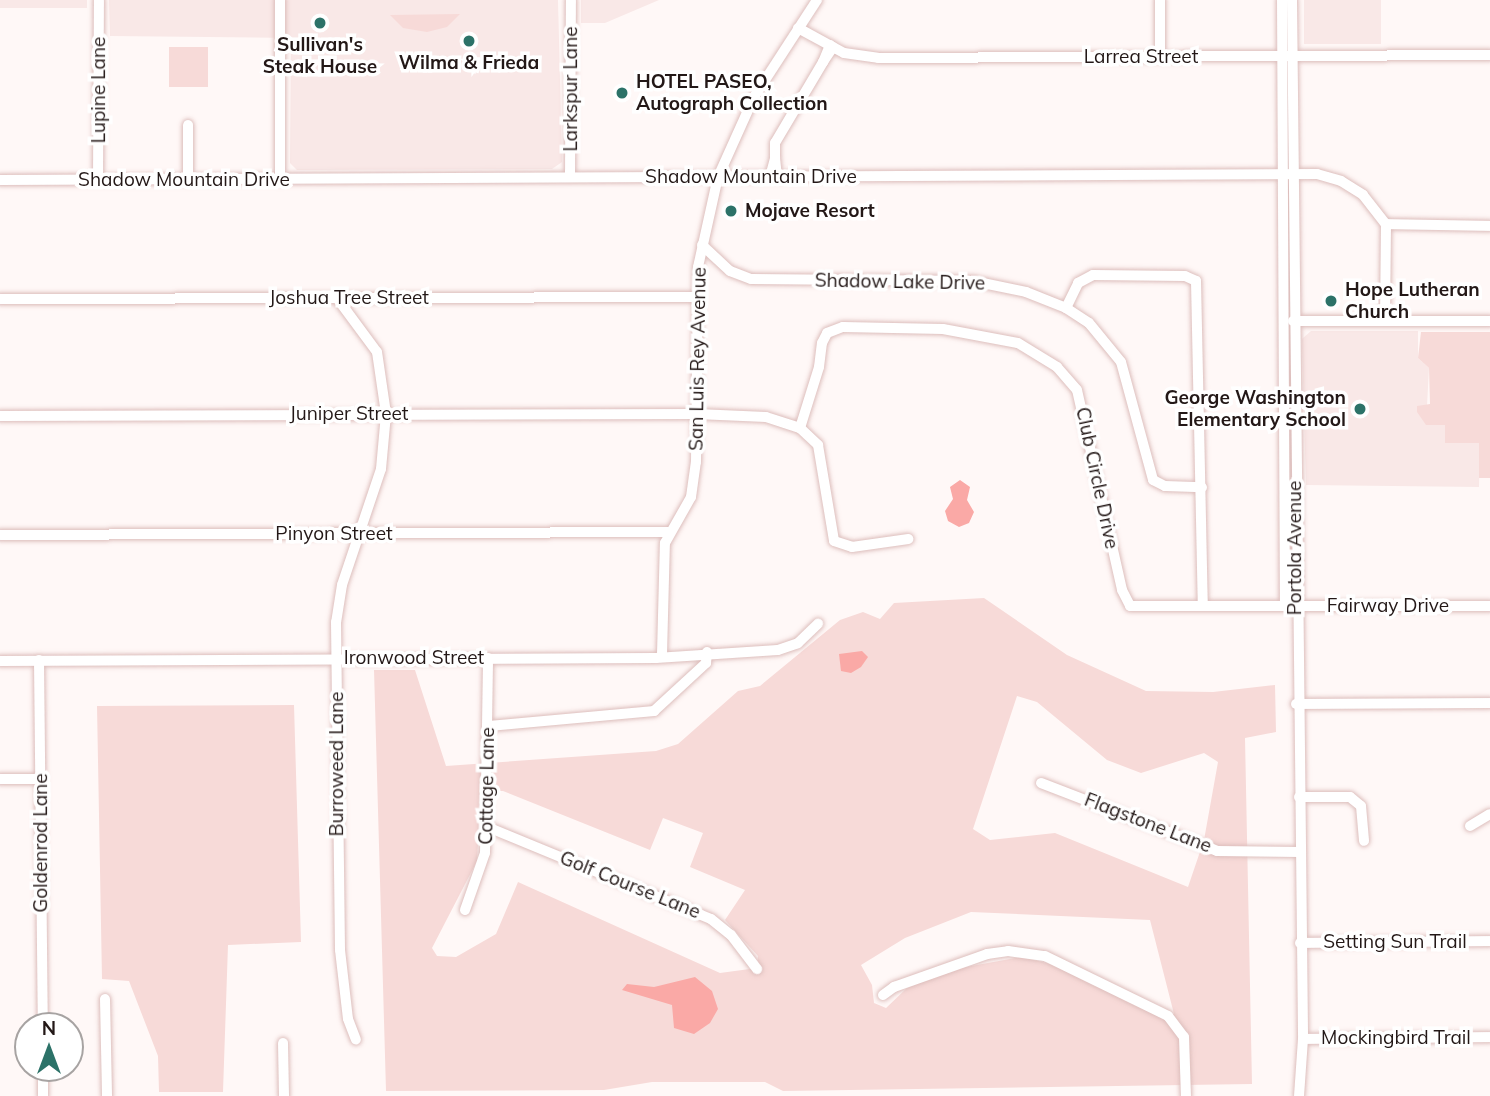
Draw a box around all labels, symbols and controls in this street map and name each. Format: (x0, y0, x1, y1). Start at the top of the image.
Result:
marker: Sullivan's Steak House (312, 15, 328, 31)
street label: Larkspur Lane (560, 26, 582, 152)
marker: Wilma & Frieda (461, 33, 477, 49)
place label: Sullivan's Steak House (263, 34, 377, 78)
street label: Lupine Lane (88, 37, 110, 143)
street label: Larrea Street (1084, 46, 1198, 68)
place label: Wilma & Frieda (399, 52, 539, 74)
place label: HOTEL PASEO, Autograph Collection (636, 71, 828, 115)
marker: HOTEL PASEO, Autograph Collection (614, 85, 630, 101)
street label: Shadow Mountain Drive (645, 166, 857, 188)
street label: Shadow Mountain Drive (78, 169, 290, 191)
place label: Mojave Resort (745, 200, 875, 222)
marker: Mojave Resort (723, 203, 739, 219)
street label: San Luis Rey Avenue (685, 267, 711, 451)
street label: Shadow Lake Drive (815, 269, 985, 295)
place label: Hope Lutheran Church (1345, 279, 1480, 323)
street label: Joshua Tree Street (269, 287, 429, 309)
marker: Hope Lutheran Church (1323, 293, 1339, 309)
place label: George Washington Elementary School (1165, 387, 1346, 431)
marker: George Washington Elementary School (1352, 401, 1368, 417)
street label: Juniper Street (289, 403, 409, 425)
street label: Club Circle Drive (1071, 405, 1123, 551)
street label: Portola Avenue (1284, 481, 1306, 615)
street label: Pinyon Street (275, 523, 393, 545)
street label: Fairway Drive (1327, 595, 1449, 617)
street label: Ironwood Street (344, 647, 484, 669)
street label: Burroweed Lane (326, 692, 348, 836)
street label: Cottage Lane (475, 727, 499, 845)
street label: Goldenrod Lane (30, 773, 52, 913)
street label: Flagstone Lane (1081, 788, 1215, 858)
street label: Golf Course Lane (556, 846, 704, 924)
street label: Setting Sun Trail (1323, 931, 1467, 953)
north arrow (14, 1012, 84, 1082)
text: N (42, 1016, 56, 1040)
street label: Mockingbird Trail (1321, 1027, 1471, 1049)

